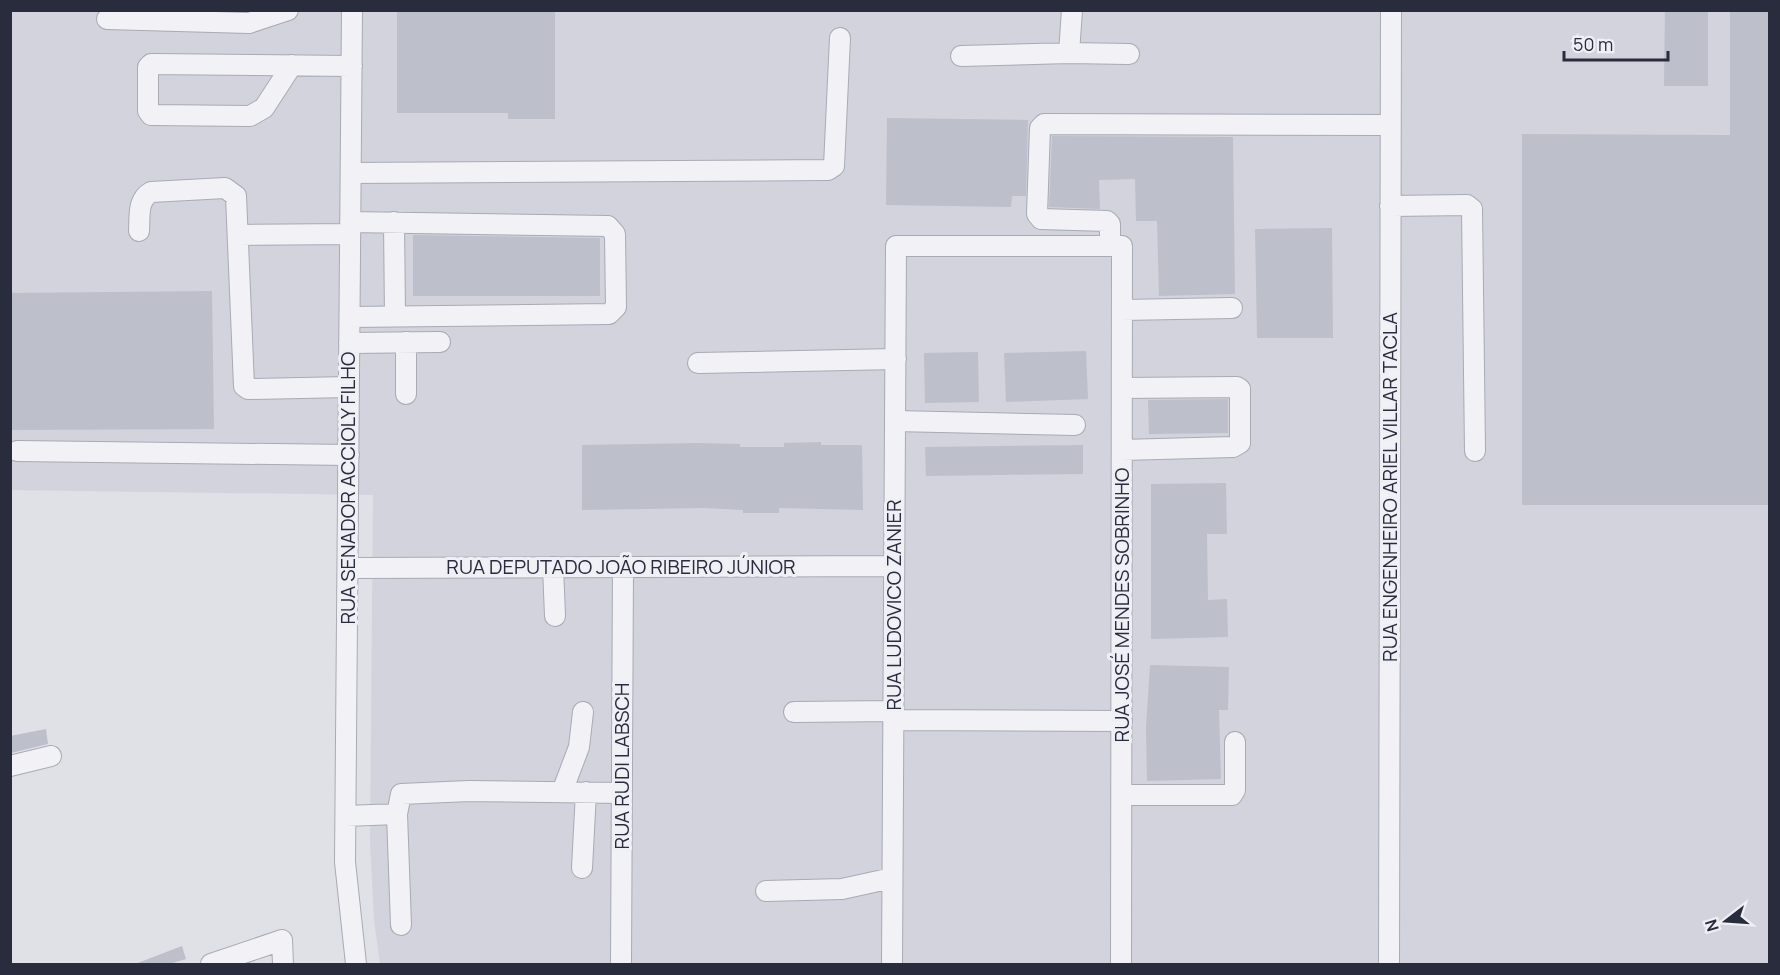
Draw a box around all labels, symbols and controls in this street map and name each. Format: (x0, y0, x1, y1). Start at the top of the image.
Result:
scale bar (1564, 24, 1668, 62)
text: 50 m (1573, 32, 1613, 56)
street label: RUA ENGENHEIRO ARIEL VILLAR TACLA (1376, 312, 1403, 662)
street label: RUA SENADOR ACCIOLY FILHO (334, 352, 361, 625)
street label: RUA JOSÉ MENDES SOBRINHO (1108, 468, 1135, 742)
street label: RUA LUDOVICO ZANIER (880, 499, 907, 711)
street label: RUA DEPUTADO JOÃO RIBEIRO JÚNIOR (446, 553, 796, 580)
street label: RUA RUDI LABSCH (608, 683, 635, 849)
north arrow (1696, 891, 1756, 951)
text: N (1699, 917, 1724, 934)

